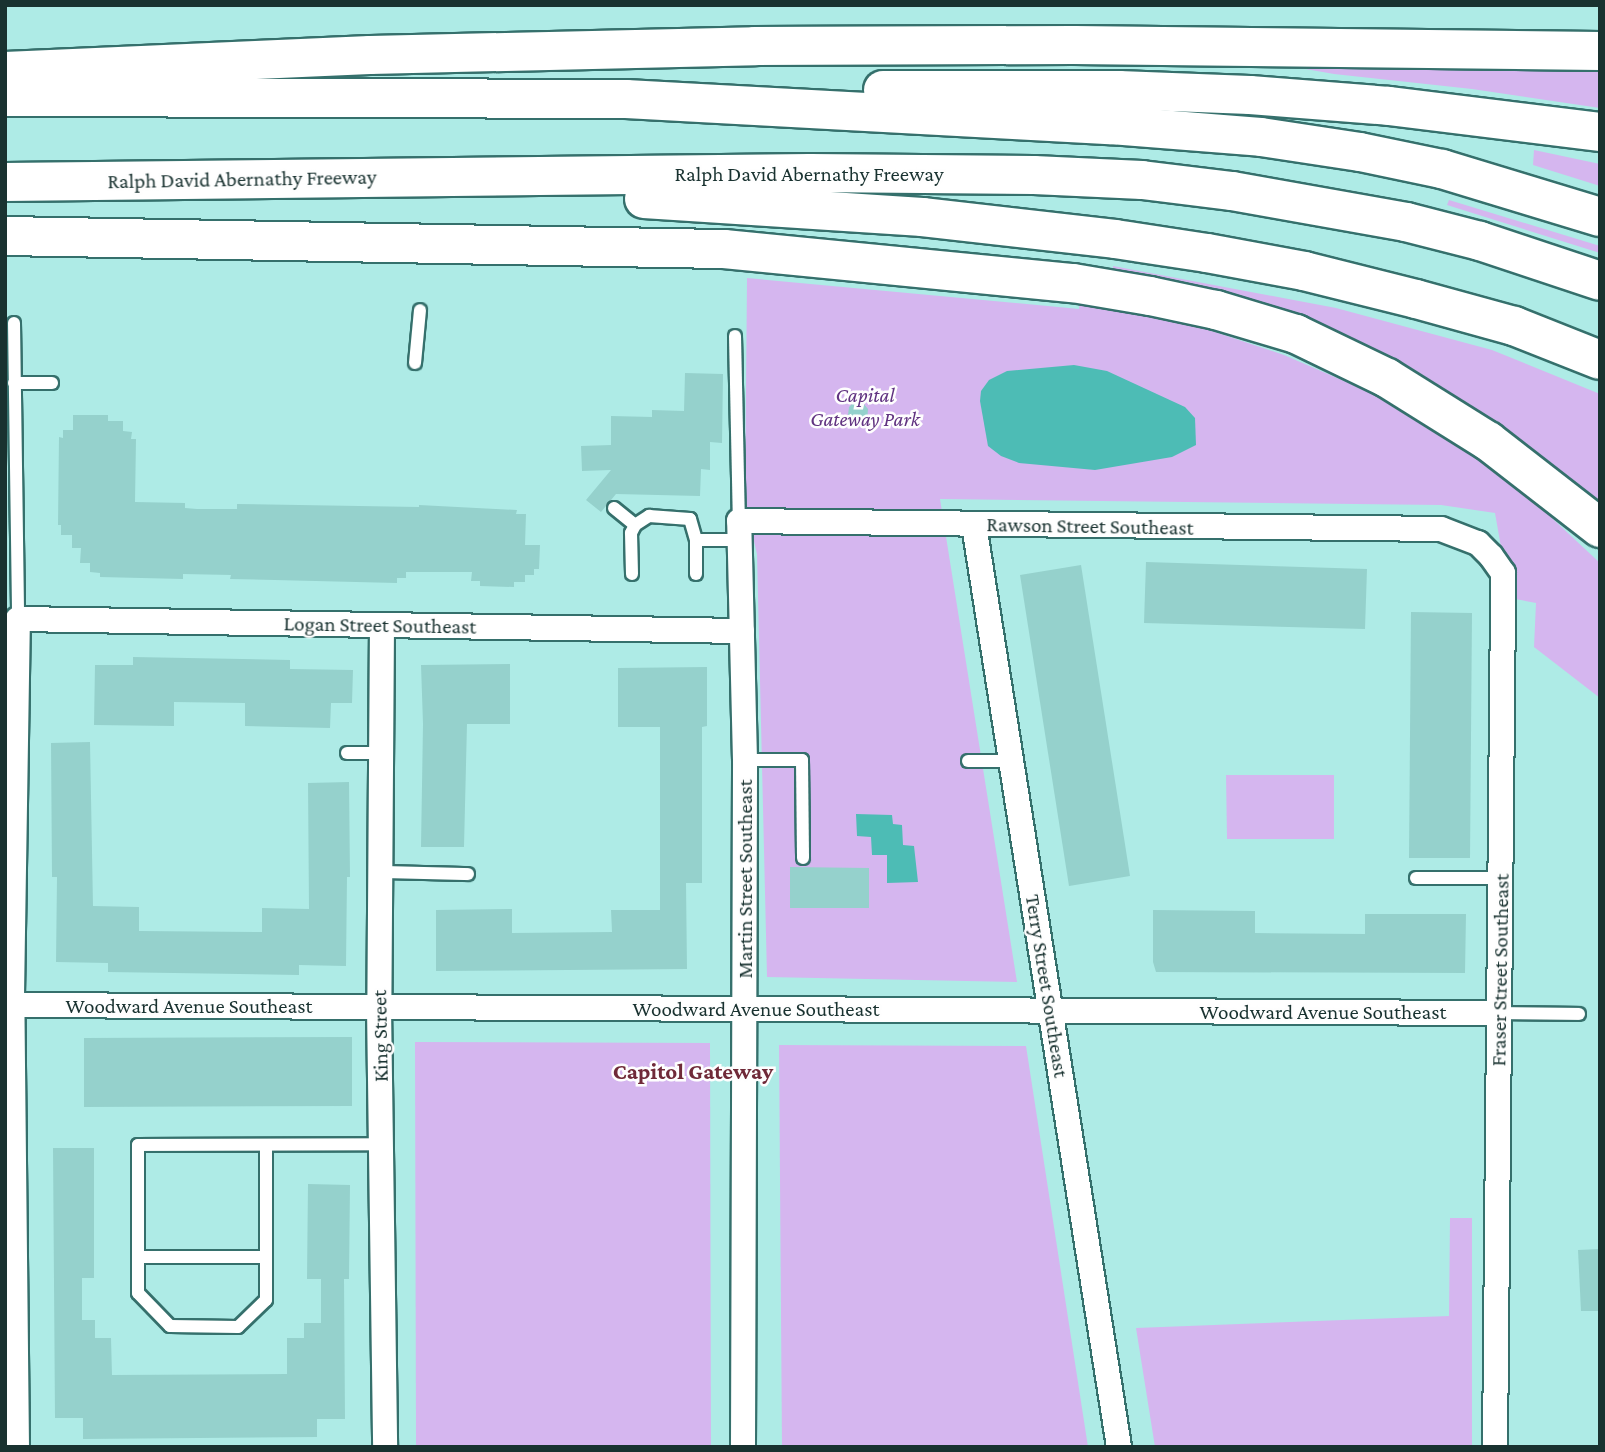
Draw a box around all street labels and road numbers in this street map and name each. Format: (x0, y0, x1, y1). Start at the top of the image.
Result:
street label: Ralph David Abernathy Freeway (674, 161, 944, 187)
street label: Ralph David Abernathy Freeway (107, 164, 377, 194)
street label: Rawson Street Southeast (986, 512, 1194, 540)
street label: Logan Street Southeast (283, 611, 477, 639)
street label: Martin Street Southeast (732, 779, 758, 979)
street label: Fraser Street Southeast (1486, 873, 1514, 1067)
street label: Terry Street Southeast (1020, 893, 1074, 1079)
street label: King Street (367, 990, 393, 1082)
street label: Woodward Avenue Southeast (66, 993, 312, 1019)
street label: Woodward Avenue Southeast (633, 996, 879, 1022)
street label: Woodward Avenue Southeast (1200, 999, 1446, 1025)

